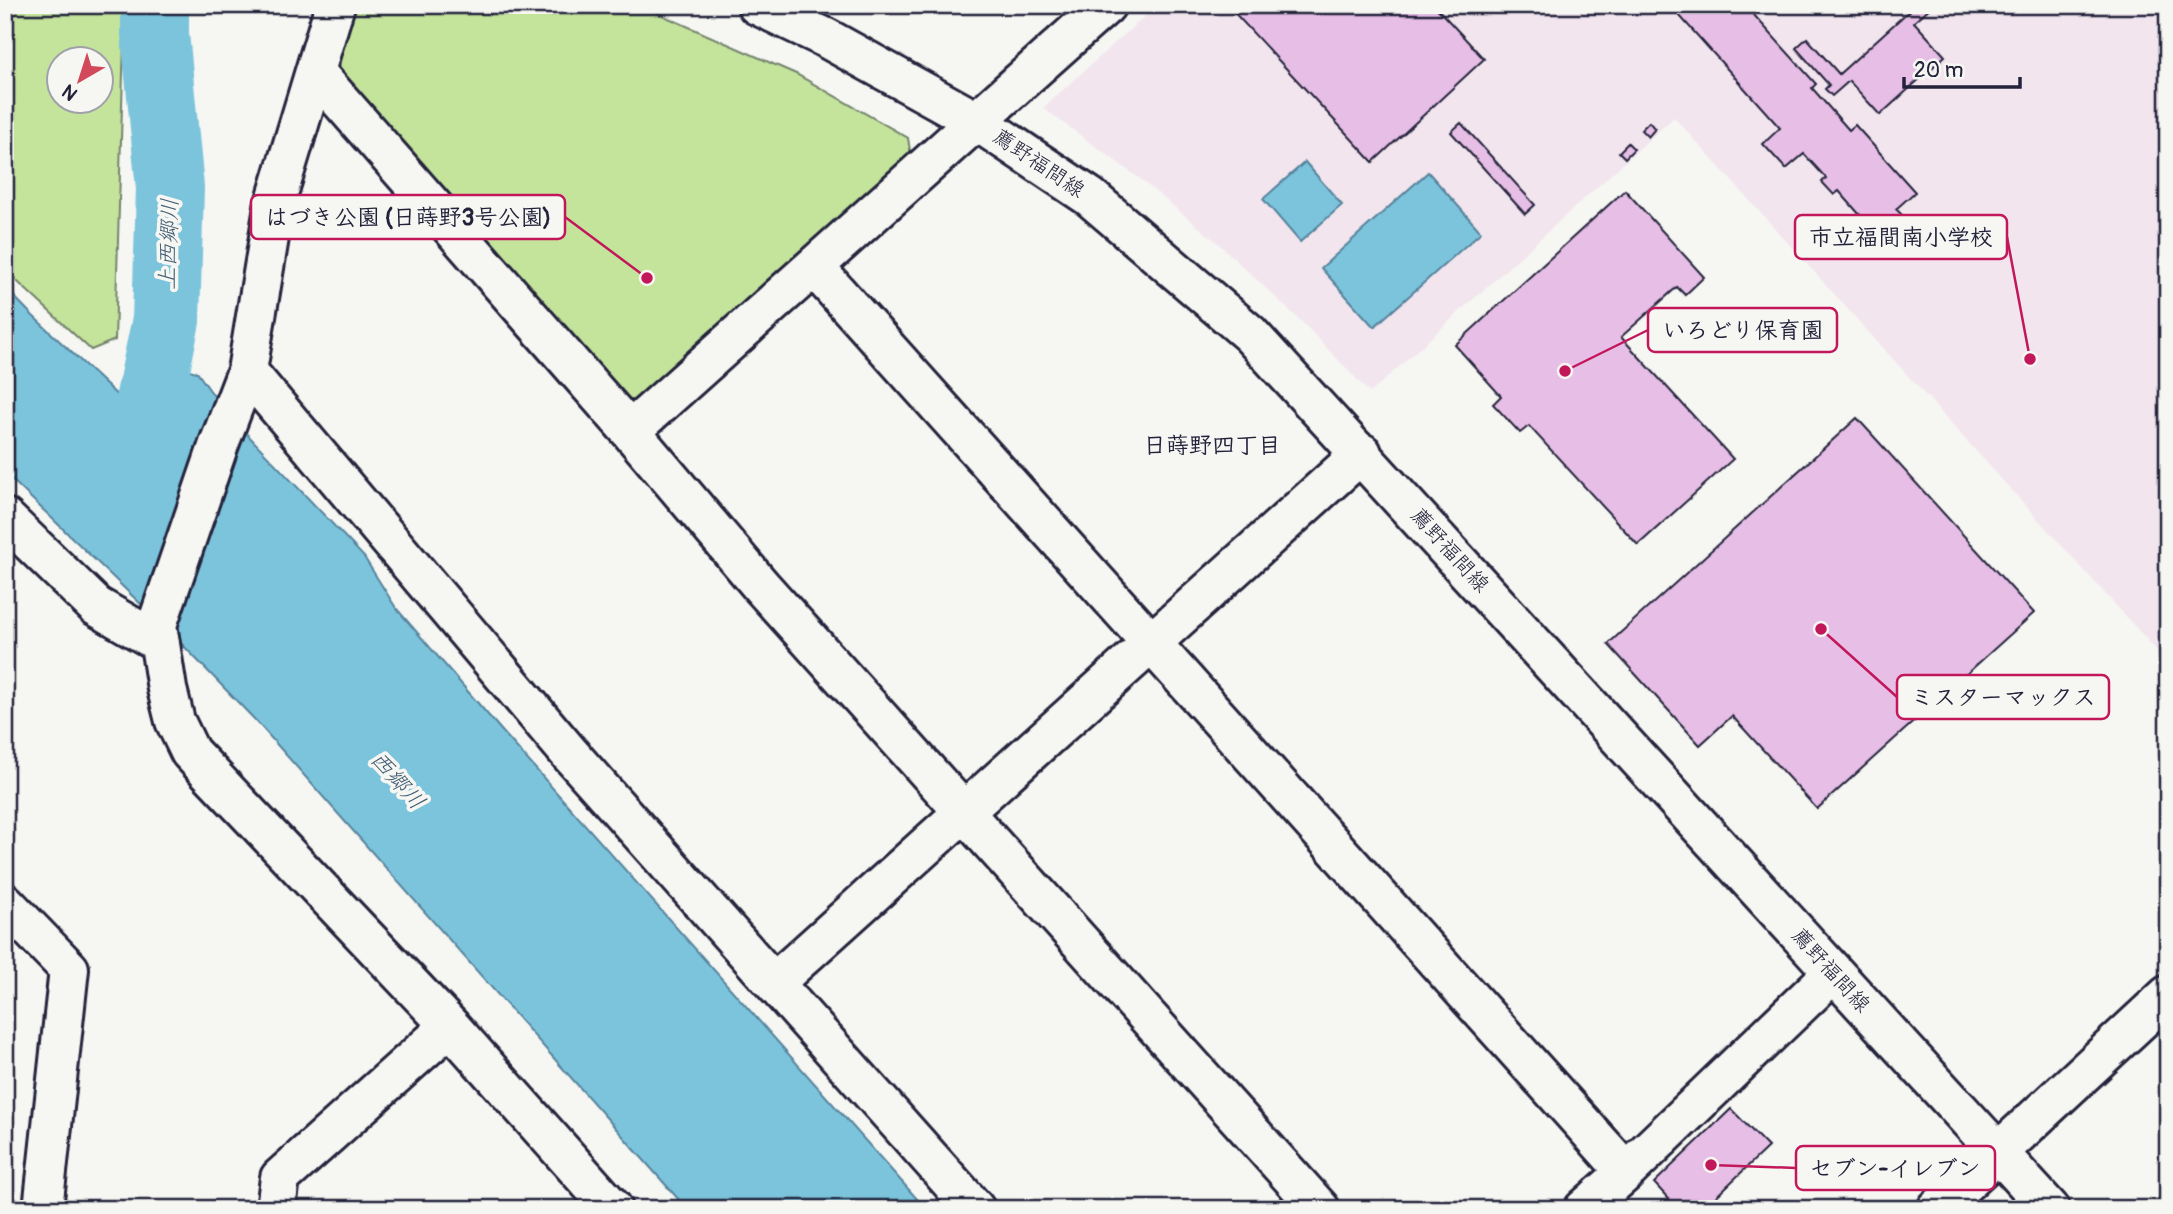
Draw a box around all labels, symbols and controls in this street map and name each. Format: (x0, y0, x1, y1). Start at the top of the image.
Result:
north arrow (46, 46, 116, 116)
scale bar (1904, 46, 2019, 90)
text: 20 m (1914, 57, 1963, 84)
text: N (57, 79, 82, 106)
street label: 薦野福間線 (988, 123, 1090, 204)
callout: はづき公園 (日蒔野3号公園) (251, 195, 565, 239)
water label: 上西郷川 (152, 198, 185, 290)
text: はづき公園 (日蒔野3号公園) (265, 203, 551, 232)
callout: 市立福間南小学校 (1795, 215, 2007, 259)
text: 市立福間南小学校 (1809, 223, 1993, 252)
callout: いろどり保育園 (1648, 308, 1837, 352)
text: いろどり保育園 (1663, 316, 1824, 345)
district label: 日蒔野四丁目 (1143, 431, 1281, 460)
street label: 薦野福間線 (1404, 502, 1495, 598)
callout: ミスターマックス (1897, 675, 2109, 719)
text: ミスターマックス (1910, 683, 2096, 712)
water label: 西郷川 (364, 745, 431, 816)
street label: 薦野福間線 (1785, 922, 1876, 1018)
callout: セブン-イレブン (1796, 1146, 1995, 1190)
text: セブン-イレブン (1810, 1154, 1980, 1183)

